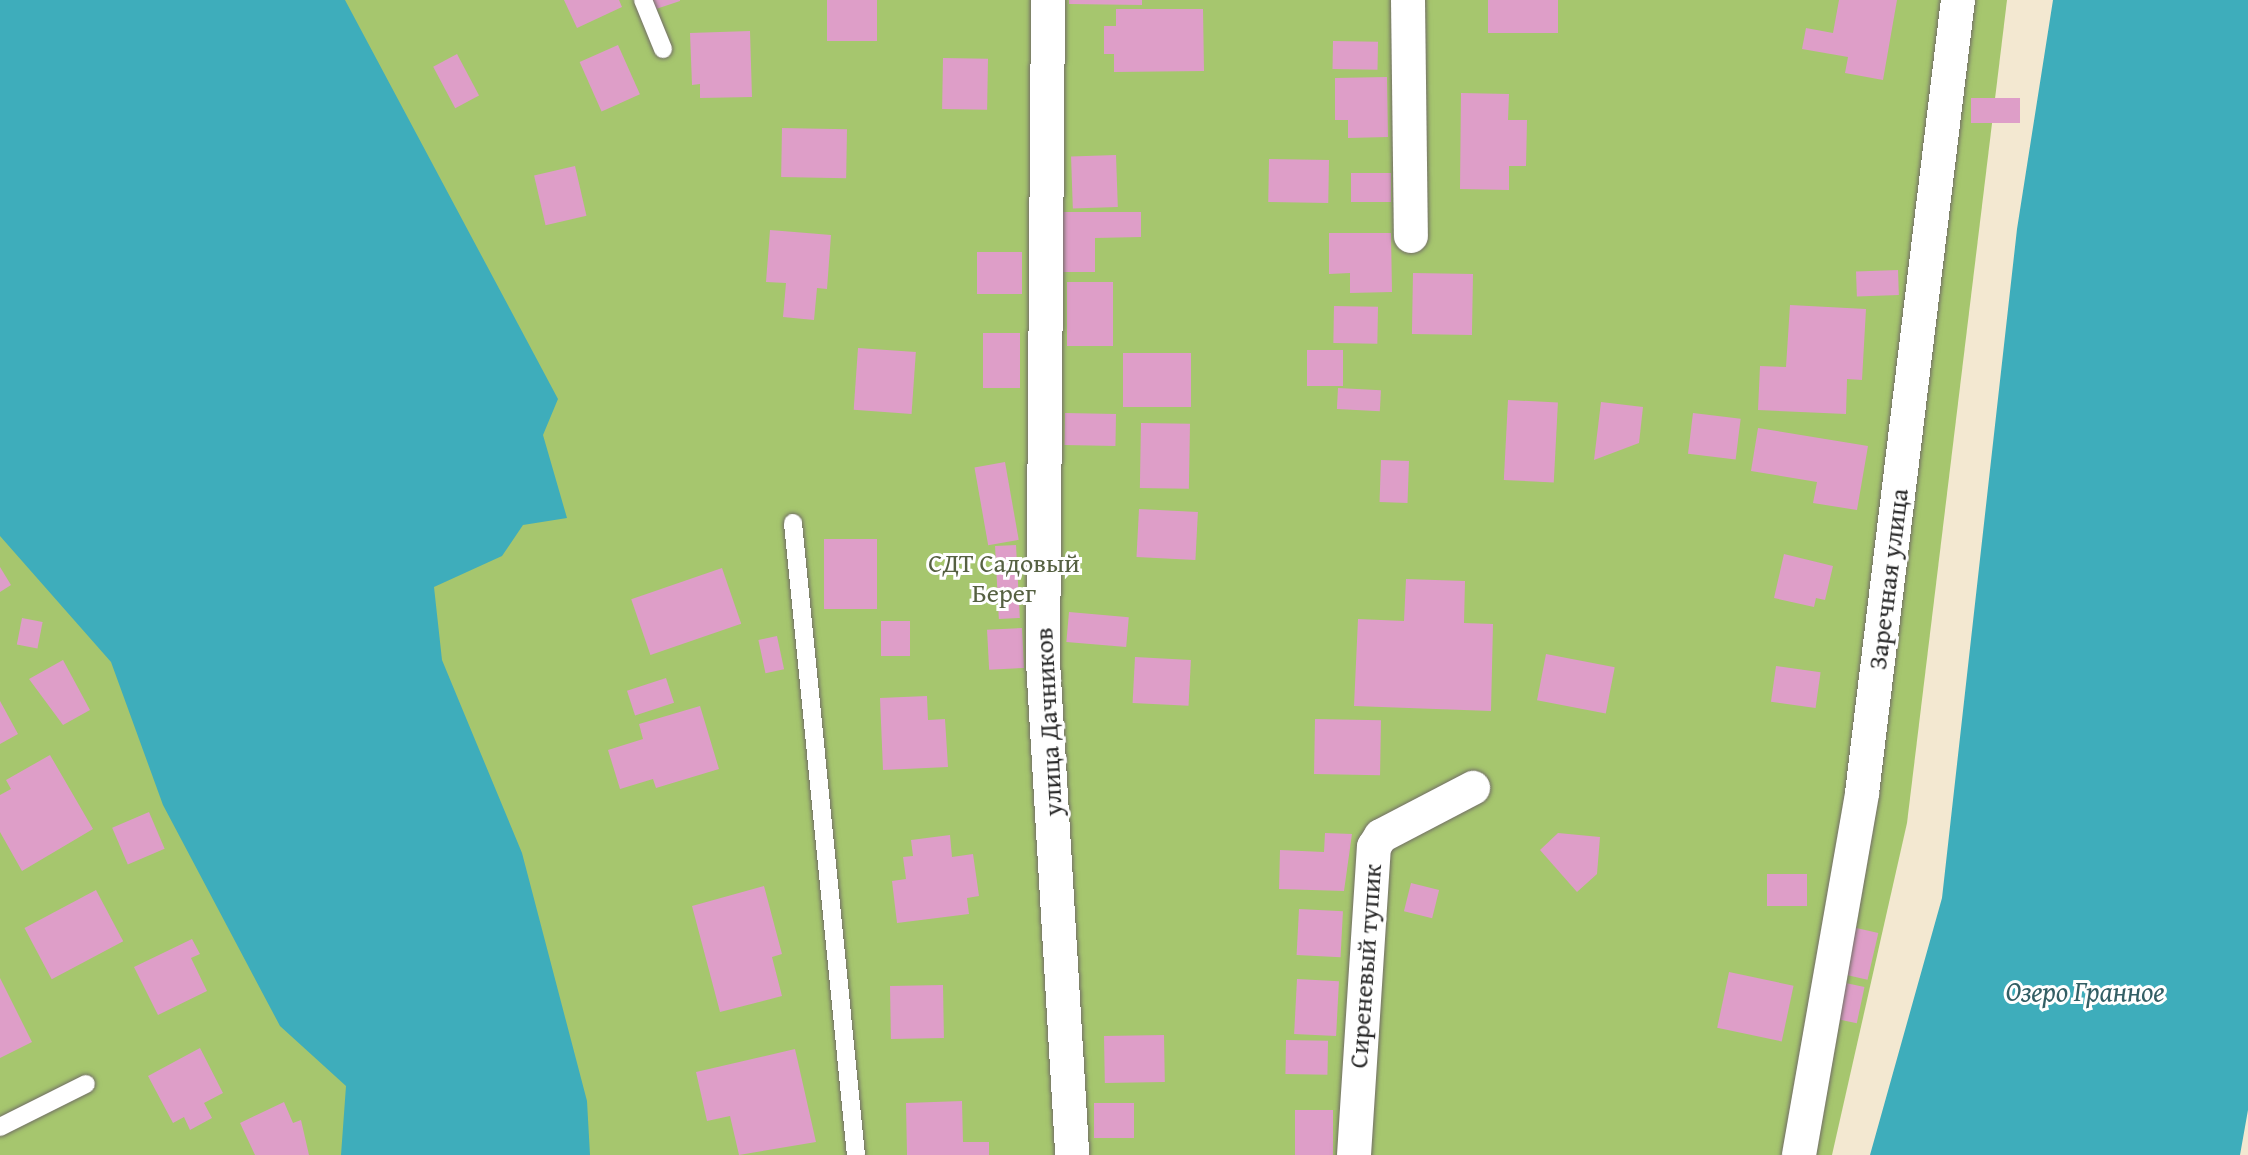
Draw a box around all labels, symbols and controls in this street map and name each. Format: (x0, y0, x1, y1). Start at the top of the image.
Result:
street label: Заречная улица (1861, 487, 1915, 671)
park label: СДТ Садовый Берег (928, 547, 1080, 608)
street label: улица Дачников (1027, 627, 1069, 817)
street label: Сиреневый тупик (1342, 863, 1388, 1069)
water label: Озеро Гранное (2005, 974, 2165, 1008)

